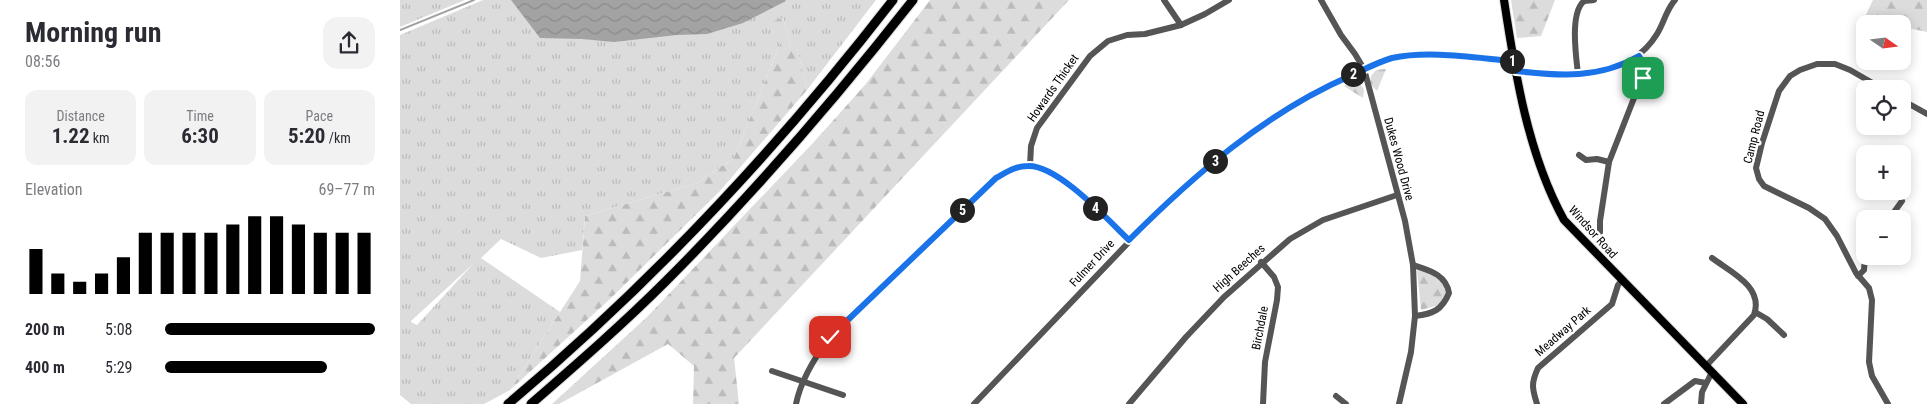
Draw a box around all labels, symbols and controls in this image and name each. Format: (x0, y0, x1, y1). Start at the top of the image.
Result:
north arrow (1856, 15, 1911, 70)
map controls (1856, 15, 1911, 265)
text: Morning run (25, 16, 161, 49)
button: share (323, 17, 375, 69)
pin: 1 (1500, 48, 1524, 74)
street label: Howards Thicket (1025, 51, 1082, 124)
text: 08:56 (25, 52, 60, 71)
text: 1 (1509, 53, 1516, 69)
pin (1622, 57, 1664, 99)
pin: 2 (1340, 62, 1366, 86)
icon: arrive (1629, 64, 1657, 92)
text: 2 (1350, 66, 1357, 82)
button: locate (1856, 80, 1911, 135)
text: Distance (57, 108, 105, 124)
text: Time (186, 108, 214, 124)
text: Pace (306, 108, 333, 124)
street label: Camp Road (1741, 109, 1767, 165)
street label: Dukes Wood Drive (1381, 116, 1417, 202)
text: 1.22 (52, 124, 90, 148)
text: 6:30 (181, 124, 219, 148)
text: 5:20 (288, 124, 325, 148)
text: km (90, 130, 110, 146)
text: /km (325, 130, 351, 146)
button: + (1856, 145, 1911, 200)
pin: 3 (1202, 148, 1228, 174)
text: 3 (1212, 153, 1219, 169)
text: Elevation (25, 180, 83, 199)
text: 69–77 m (319, 180, 375, 199)
pin: 4 (1082, 196, 1108, 220)
pin: 5 (950, 198, 974, 222)
text: 4 (1092, 200, 1099, 216)
text: 5 (959, 202, 966, 218)
street label: Windsor Road (1566, 203, 1620, 261)
button: − (1856, 210, 1911, 265)
street label: Fulmer Drive (1067, 236, 1118, 289)
street label: High Beeches (1210, 241, 1268, 295)
street label: Meadway Park (1532, 303, 1594, 359)
street label: Birchdale (1249, 305, 1271, 351)
pin (809, 316, 851, 358)
text: 200 m (25, 320, 65, 339)
text: 5:08 (105, 320, 132, 339)
icon: check (816, 323, 844, 351)
text: 400 m (25, 358, 65, 377)
text: 5:29 (105, 358, 132, 377)

